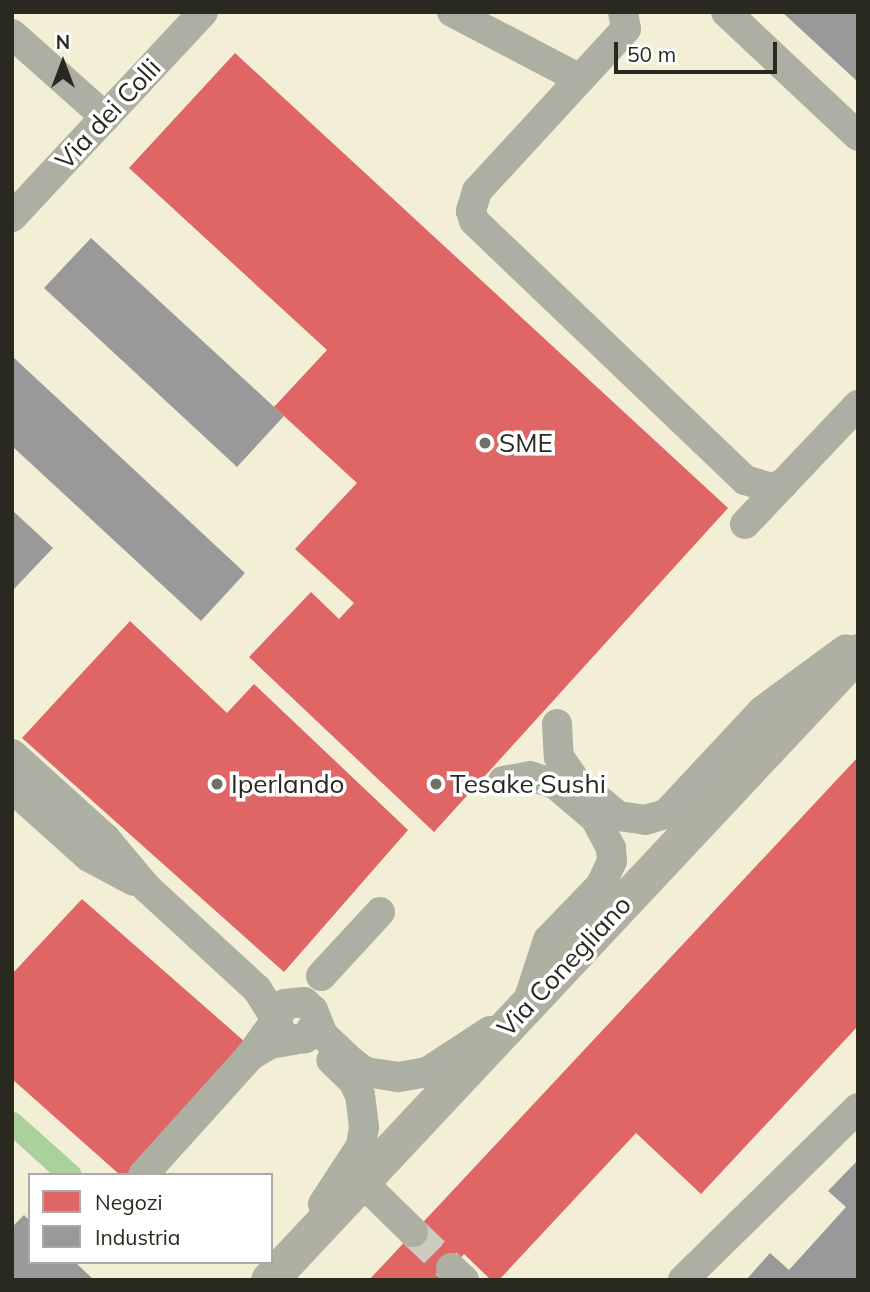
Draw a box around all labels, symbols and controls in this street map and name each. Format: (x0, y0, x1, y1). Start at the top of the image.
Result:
north arrow (28, 28, 98, 98)
scale bar (618, 28, 781, 72)
text: N (56, 30, 70, 54)
text: 50 m (627, 41, 676, 67)
street label: Via dei Colli (49, 52, 167, 176)
place label: SME (499, 427, 553, 459)
marker: SME (477, 435, 493, 451)
place label: Iperlando (231, 768, 344, 800)
place label: Tesake Sushi (450, 768, 606, 800)
marker: Iperlando (209, 776, 225, 792)
marker: Tesake Sushi (428, 776, 444, 792)
street label: Via Conegliano (491, 889, 637, 1043)
legend (28, 1173, 273, 1264)
text: Negozi (95, 1189, 163, 1215)
text: Industria (95, 1224, 180, 1250)

